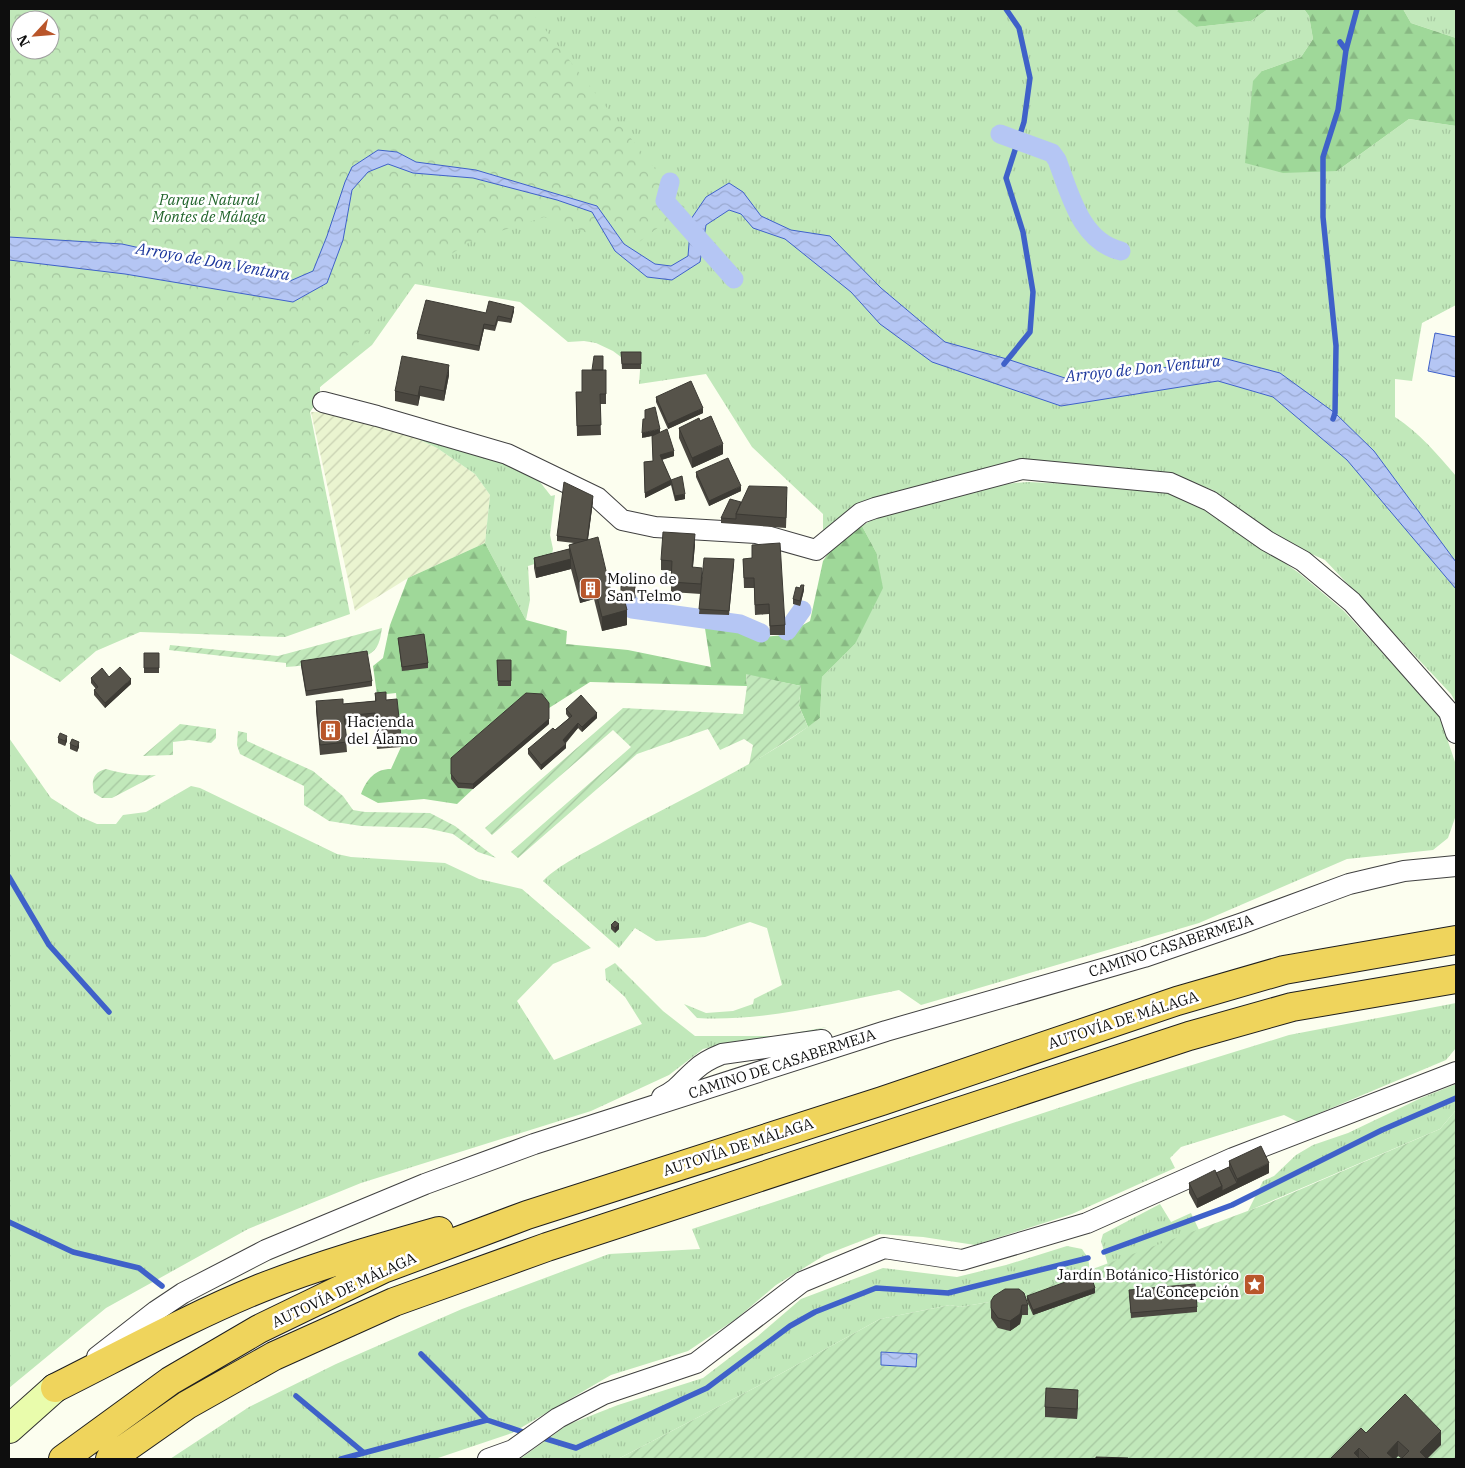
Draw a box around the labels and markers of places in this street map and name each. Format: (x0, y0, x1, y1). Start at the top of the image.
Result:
place label: Molino de San Telmo (607, 569, 681, 605)
building icon: Molino de San Telmo (579, 576, 603, 600)
place label: Hacienda del Álamo (347, 712, 418, 748)
building icon: Hacienda del Álamo (319, 719, 343, 743)
place label: Jardín Botánico-Histórico La Concepción (1057, 1265, 1239, 1301)
place icon: Jardín Botánico-Histórico La Concepción (1243, 1272, 1267, 1296)

